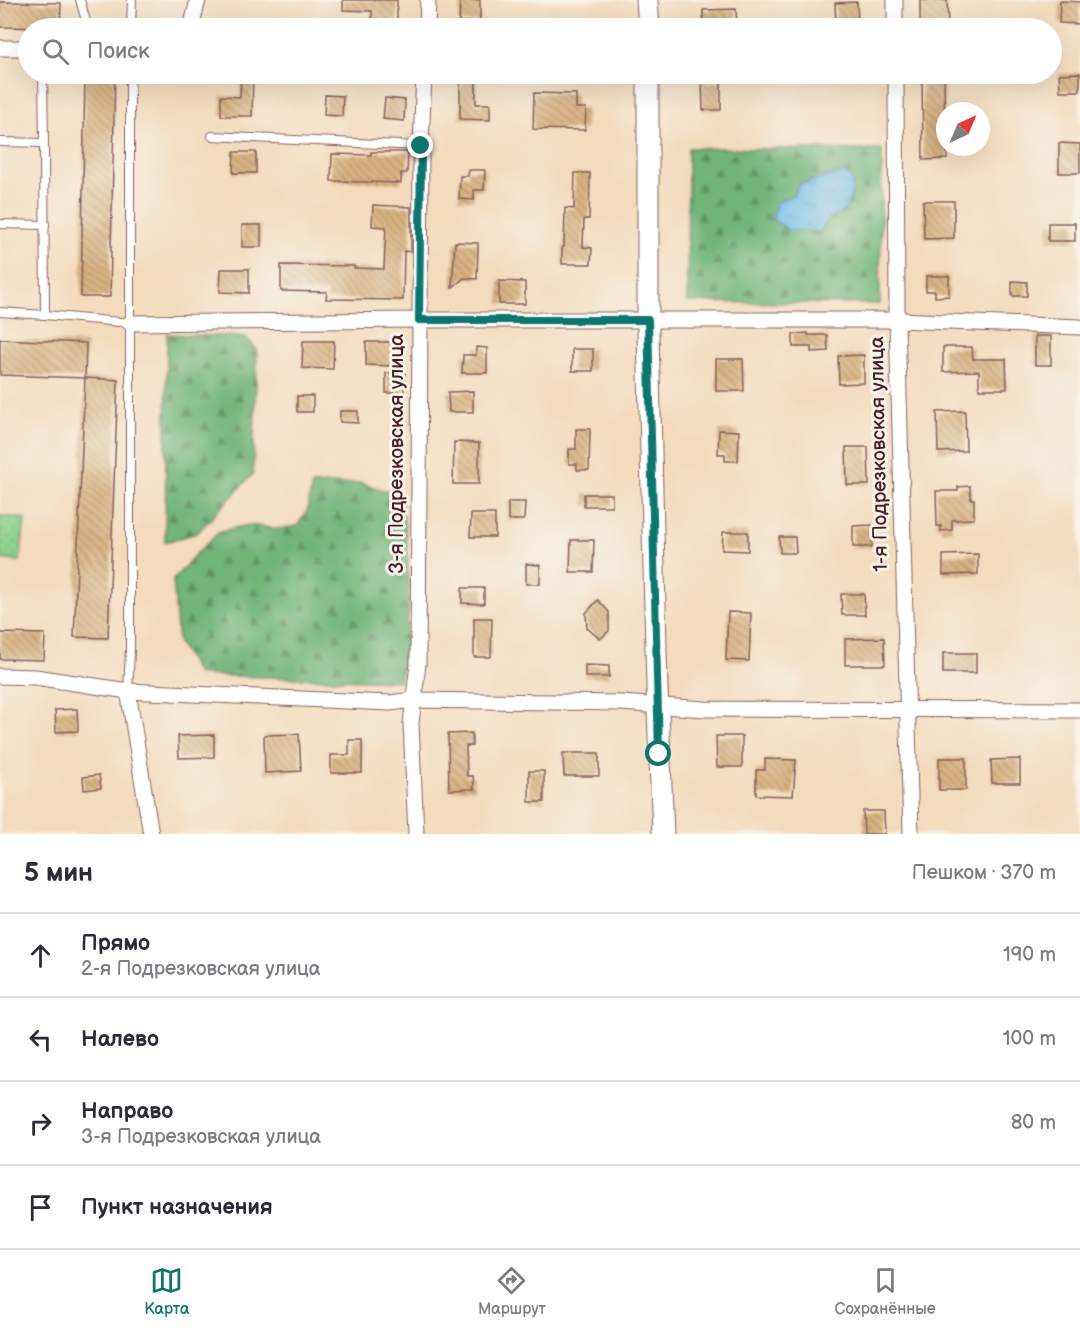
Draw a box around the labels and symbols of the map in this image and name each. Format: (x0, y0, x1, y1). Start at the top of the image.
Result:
north arrow (936, 102, 990, 156)
route end (407, 132, 433, 158)
street label: 3-я Подрезковская улица (385, 334, 409, 574)
street label: 1-я Подрезковская улица (865, 336, 893, 572)
route start (645, 740, 671, 766)

